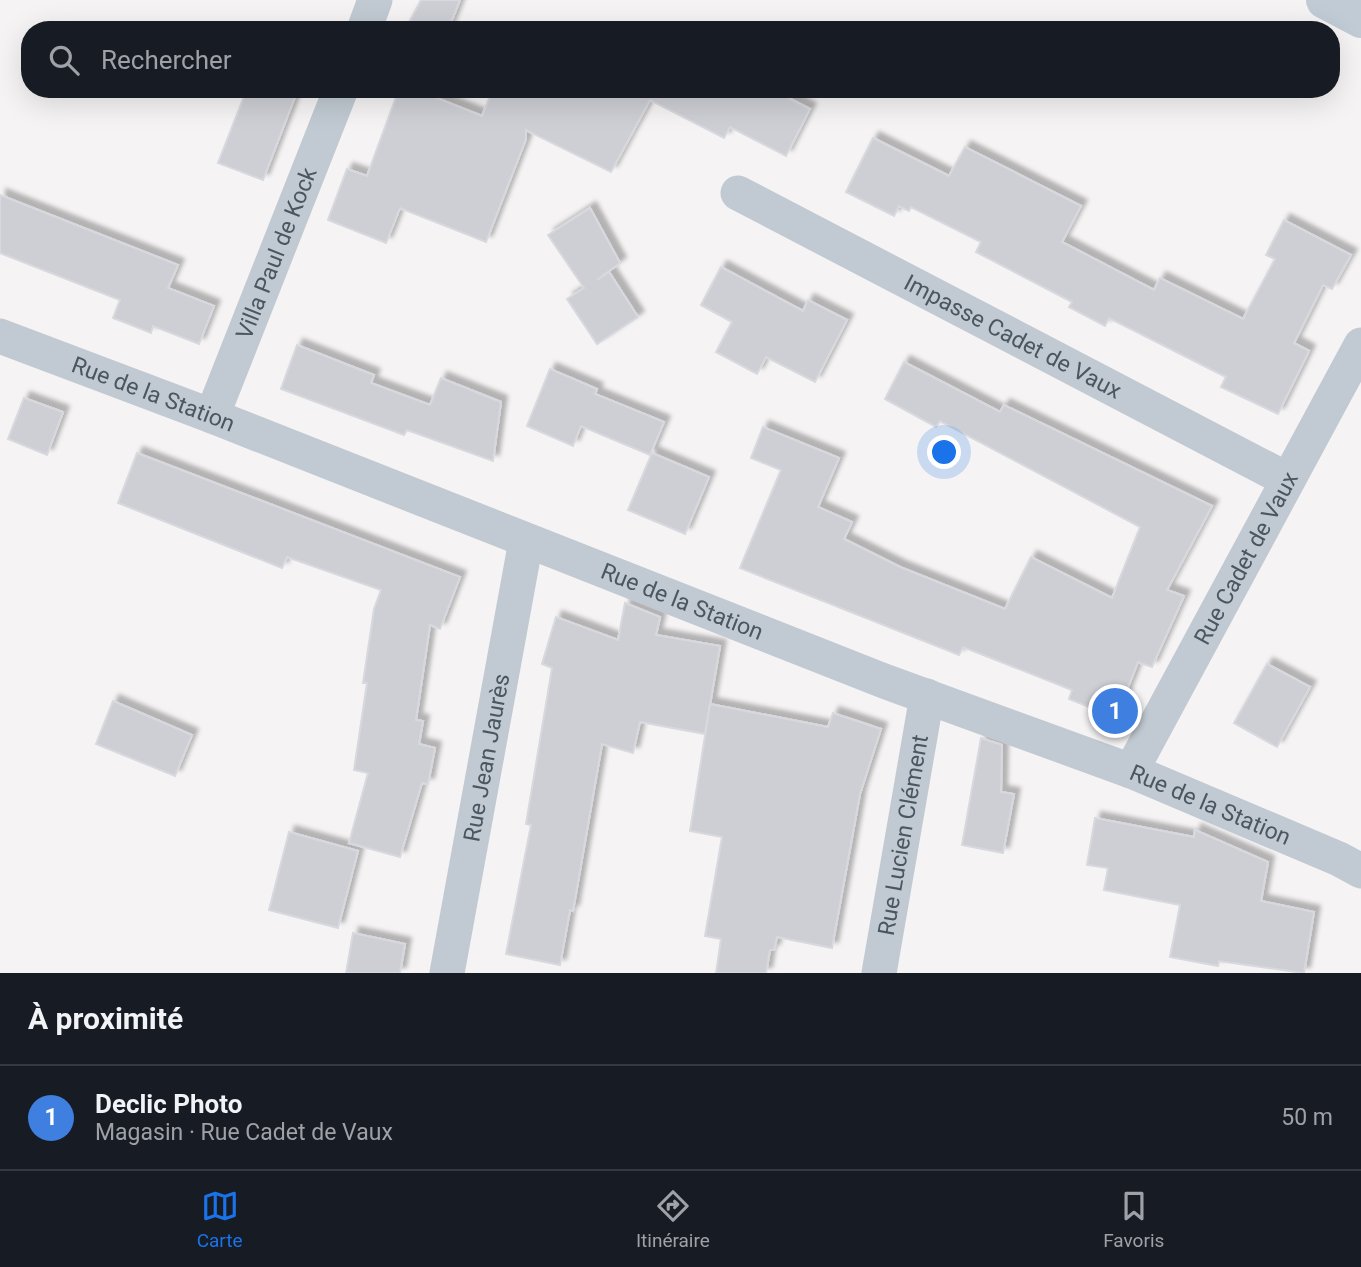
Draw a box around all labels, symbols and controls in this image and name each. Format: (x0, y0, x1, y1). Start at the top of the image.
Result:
search box (21, 21, 1340, 98)
icon: search (45, 41, 83, 79)
text: Rechercher (101, 45, 232, 75)
street label: Villa Paul de Kock (230, 163, 322, 343)
street label: Impasse Cadet de Vaux (900, 269, 1126, 404)
street label: Rue de la Station (68, 351, 239, 437)
your location (927, 435, 961, 469)
street label: Rue Cadet de Vaux (1188, 467, 1304, 649)
street label: Rue de la Station (597, 557, 767, 646)
street label: Rue Jean Jaurès (458, 671, 515, 844)
pin: 1 (1092, 685, 1138, 737)
street label: Rue Lucien Clément (872, 733, 934, 937)
street label: Rue de la Station (1126, 759, 1295, 851)
text: À proximité (28, 1001, 183, 1036)
text: Declic Photo (95, 1089, 242, 1119)
text: 1 (44, 1104, 58, 1131)
text: 50 m (1281, 1104, 1333, 1131)
text: Magasin · Rue Cadet de Vaux (95, 1119, 393, 1146)
tab: Carte (197, 1187, 243, 1252)
tab: Itinéraire (636, 1187, 710, 1252)
tab: Favoris (1103, 1187, 1164, 1252)

